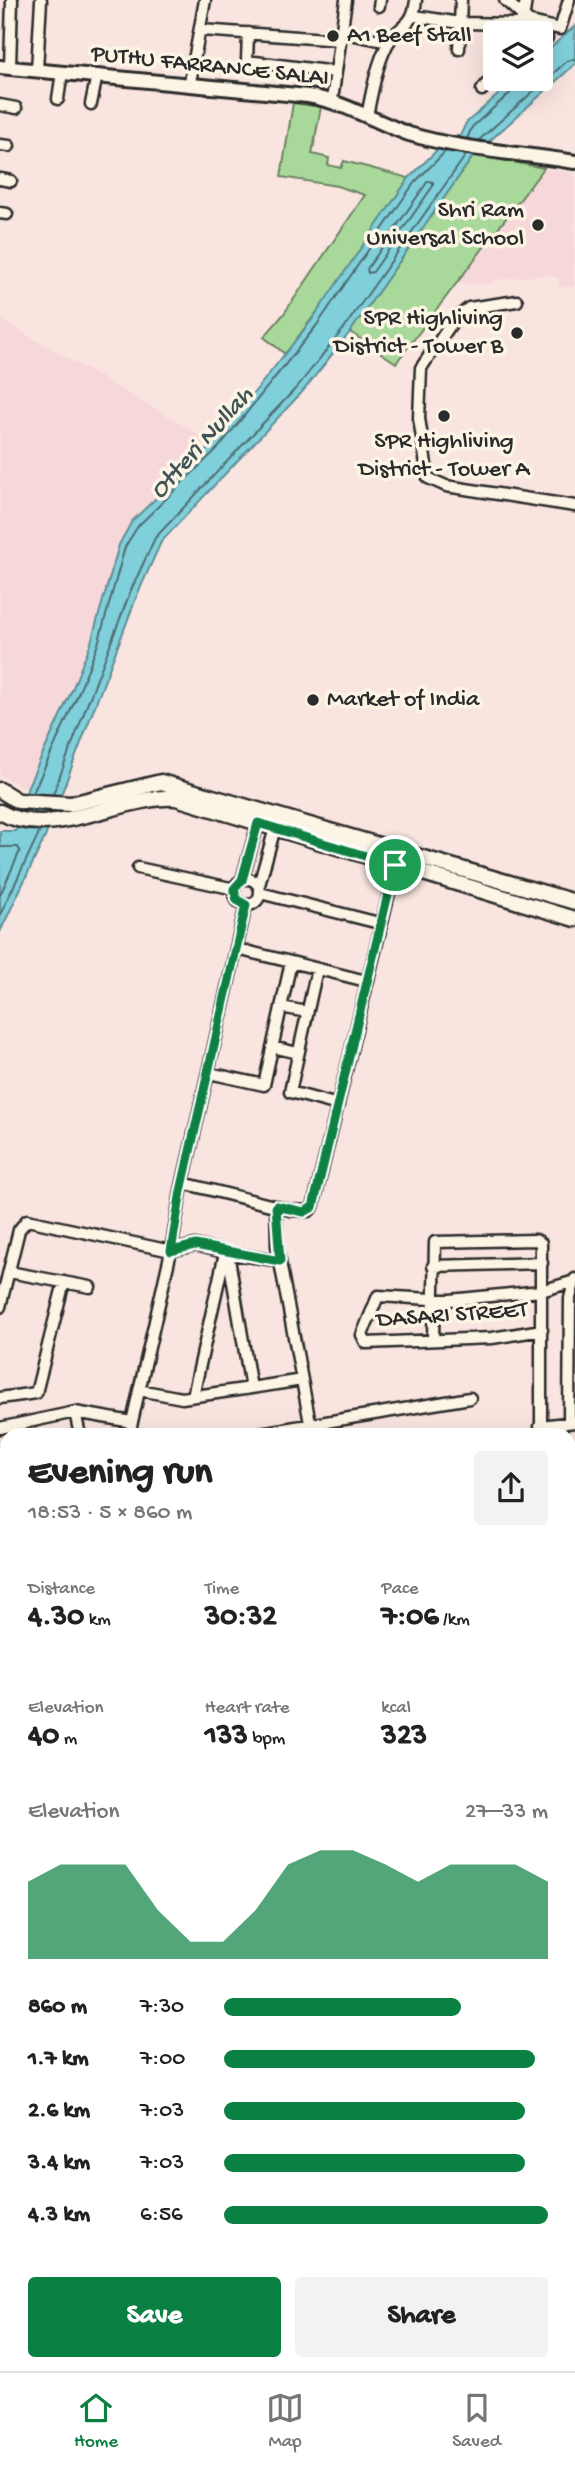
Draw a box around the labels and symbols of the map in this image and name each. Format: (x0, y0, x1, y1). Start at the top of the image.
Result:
place label: A1 Beef Stall (347, 22, 471, 51)
marker: A1 Beef Stall (325, 28, 341, 44)
street label: PUTHU FARRANCE SALAI (89, 40, 330, 94)
place label: Shri Ram Universal School (367, 197, 524, 254)
marker: Shri Ram Universal School (530, 217, 546, 233)
place label: SPR Highliving District - Tower B (332, 305, 504, 362)
marker: SPR Highliving District - Tower B (509, 325, 525, 341)
water label: Otteri Nullah (145, 381, 262, 507)
marker: SPR Highliving District - Tower A (436, 408, 452, 424)
place label: SPR Highliving District - Tower A (356, 428, 531, 485)
place label: Market of India (327, 686, 480, 715)
marker: Market of India (305, 692, 321, 708)
pin (365, 835, 425, 895)
street label: DASARI STREET (374, 1296, 530, 1336)

